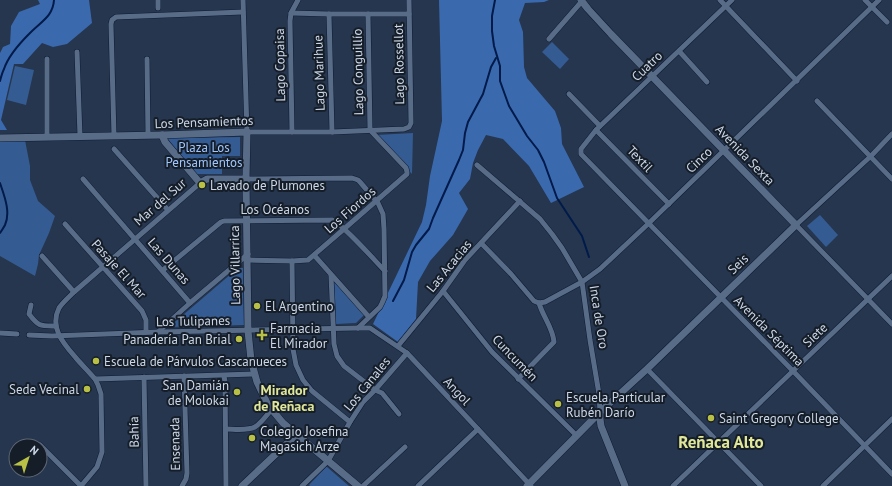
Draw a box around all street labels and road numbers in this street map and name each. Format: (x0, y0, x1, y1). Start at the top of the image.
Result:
street label: Lago Rossellot (390, 23, 408, 105)
street label: Lago Copaisa (271, 28, 289, 102)
street label: Lago Conguillío (349, 28, 367, 116)
street label: Lago Marihue (309, 35, 329, 111)
street label: Cuatro (628, 47, 666, 85)
street label: Los Pensamientos (154, 112, 254, 132)
street label: Avenida Sexta (712, 121, 778, 189)
street label: Textil (623, 142, 657, 176)
street label: Cinco (682, 143, 716, 177)
street label: Mar del Sur (130, 174, 190, 229)
street label: Los Fiordos (321, 183, 379, 237)
street label: Los Océanos (241, 201, 309, 218)
street label: Lago Villarrica (226, 225, 244, 305)
street label: Las Dunas (144, 234, 194, 288)
street label: Pasaje El Mar (88, 236, 150, 303)
street label: Las Acacias (423, 236, 475, 296)
street label: Seis (724, 250, 752, 278)
street label: Inca de Oro (586, 284, 612, 350)
street label: Avenida Séptima (730, 292, 808, 370)
street label: Los Tulipanes (156, 312, 230, 330)
street label: Siete (799, 319, 831, 351)
street label: Cuncumén (489, 331, 541, 385)
street label: Los Canales (340, 353, 394, 415)
street label: Angol (440, 373, 474, 409)
street label: Bahía (125, 416, 143, 448)
street label: Ensenada (166, 417, 184, 471)

